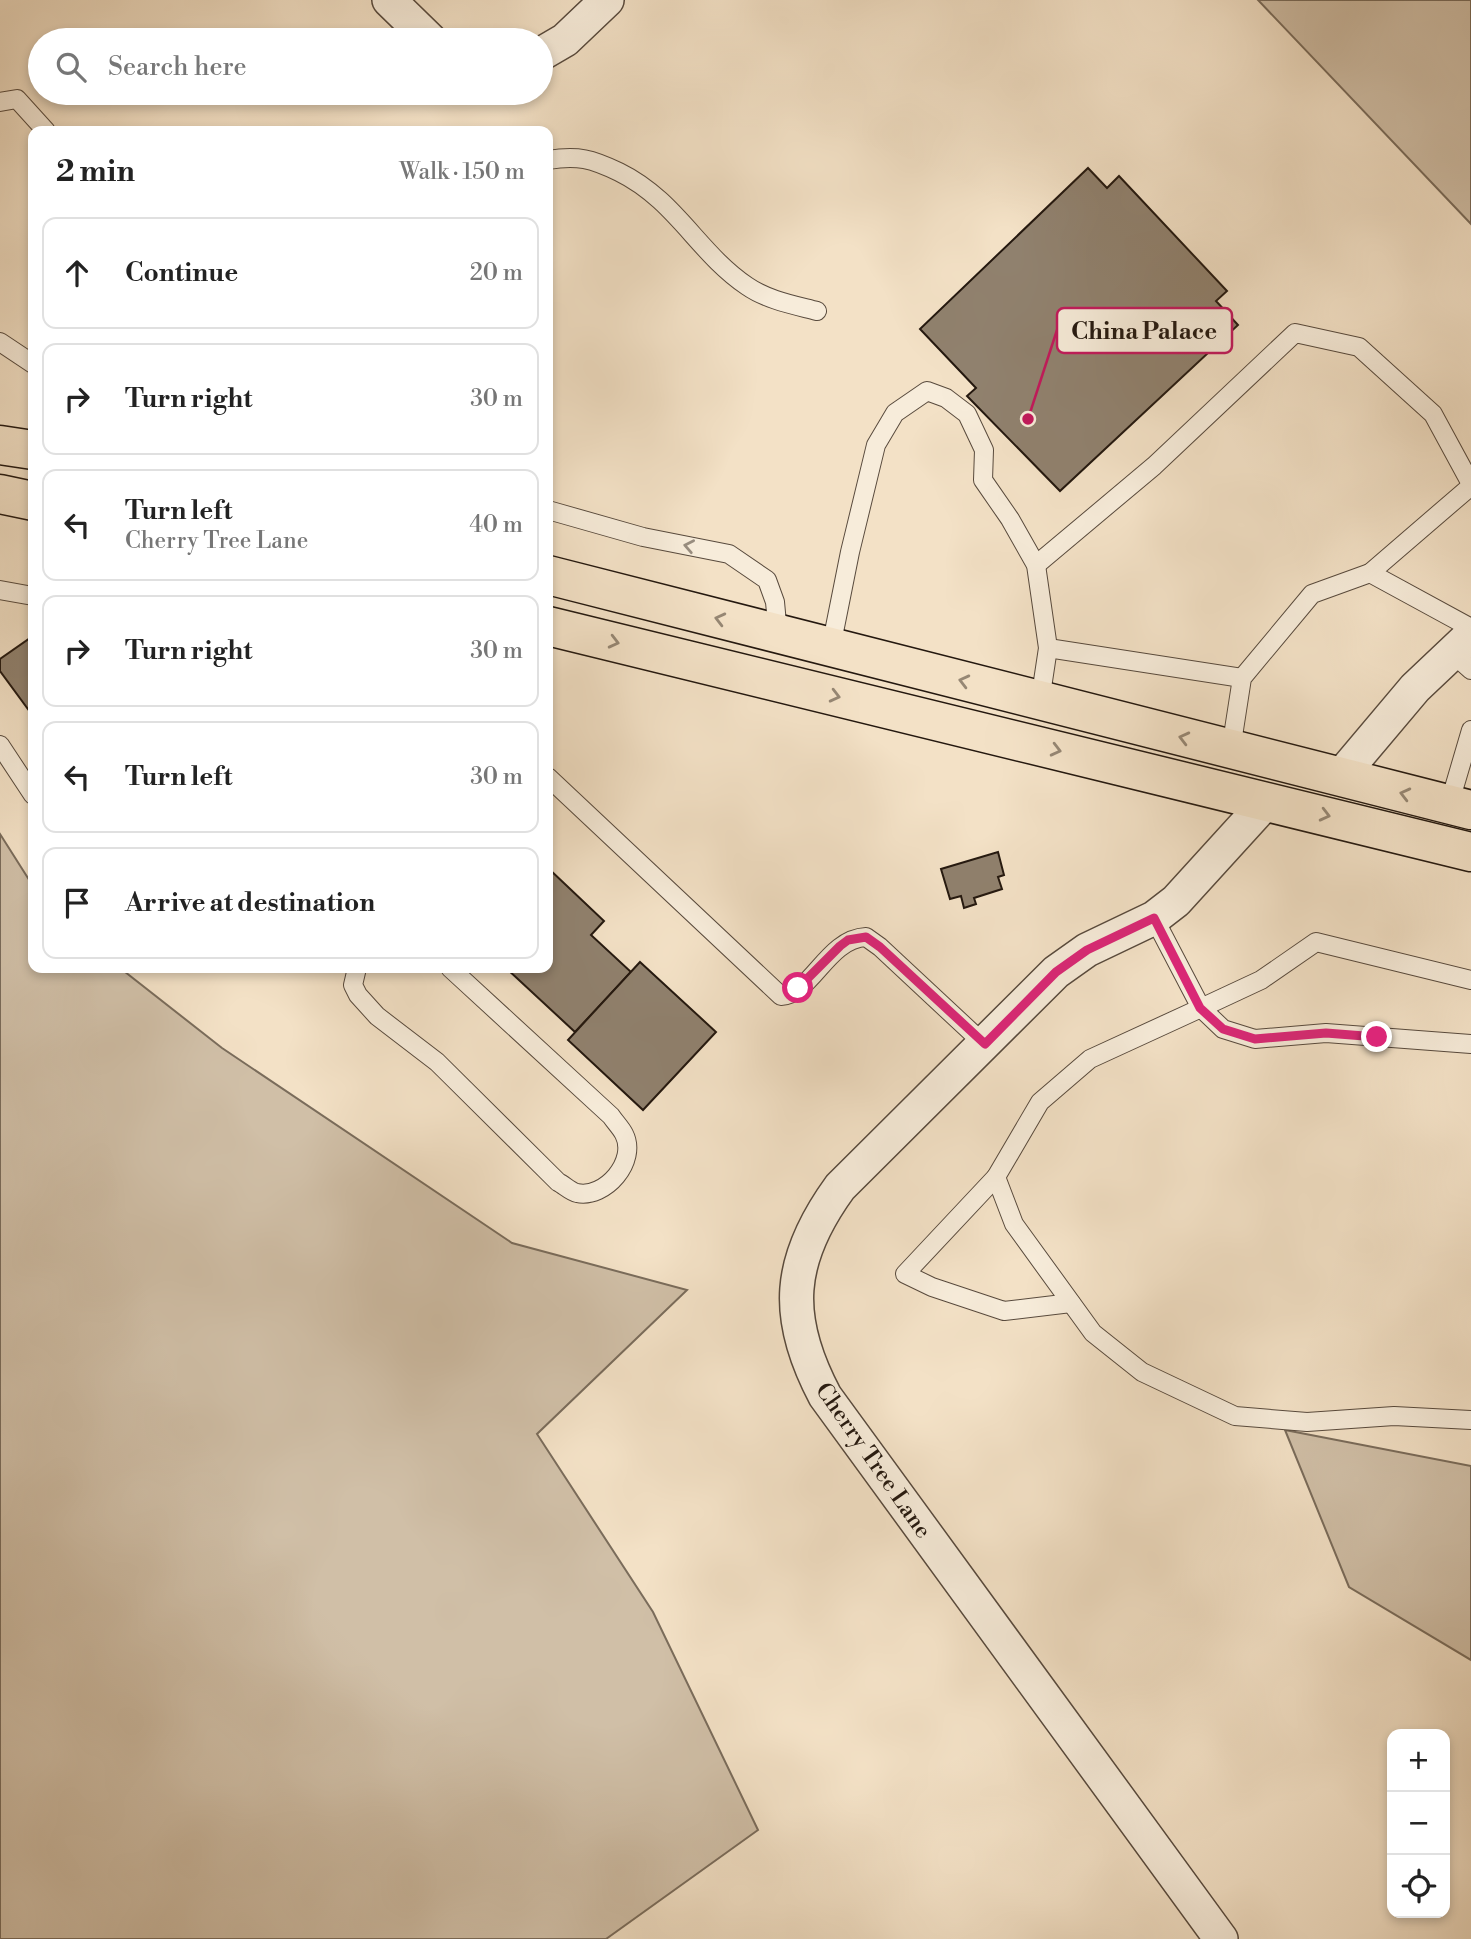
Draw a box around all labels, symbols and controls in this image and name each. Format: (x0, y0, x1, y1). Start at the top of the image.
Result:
search box (28, 28, 553, 105)
icon: search (52, 48, 90, 86)
text: Search here (108, 51, 247, 83)
text: 2 min (56, 153, 135, 191)
text: Walk · 150 m (399, 158, 525, 186)
icon: ahead (58, 254, 96, 292)
text: Continue (125, 257, 238, 289)
text: 20 m (470, 259, 523, 287)
callout: China Palace (1057, 308, 1232, 353)
text: China Palace (1071, 317, 1217, 347)
icon: right (58, 380, 96, 418)
text: Turn right (125, 383, 253, 415)
text: 30 m (470, 385, 523, 413)
text: Turn left (125, 495, 233, 527)
icon: left (58, 506, 96, 544)
text: 40 m (469, 511, 523, 539)
text: Cherry Tree Lane (125, 527, 308, 555)
one-way arrow (683, 540, 695, 555)
one-way arrow (714, 613, 726, 627)
icon: right (58, 632, 96, 670)
one-way arrow (608, 634, 620, 648)
text: Turn right (125, 635, 253, 667)
text: 30 m (470, 637, 523, 665)
one-way arrow (958, 675, 970, 689)
one-way arrow (829, 688, 841, 702)
one-way arrow (1178, 732, 1190, 746)
one-way arrow (1050, 741, 1062, 756)
icon: left (58, 758, 96, 796)
text: Turn left (125, 761, 233, 793)
text: 30 m (470, 763, 523, 791)
one-way arrow (1399, 787, 1411, 802)
one-way arrow (1319, 807, 1331, 821)
icon: arrive (58, 884, 96, 922)
text: Arrive at destination (125, 887, 375, 919)
route start (782, 972, 813, 1003)
route end (1361, 1021, 1392, 1052)
street label: Cherry Tree Lane (809, 1377, 937, 1544)
map controls (1387, 1729, 1450, 1918)
button: + (1387, 1729, 1450, 1792)
button: − (1387, 1792, 1450, 1855)
button: locate (1387, 1855, 1450, 1918)

